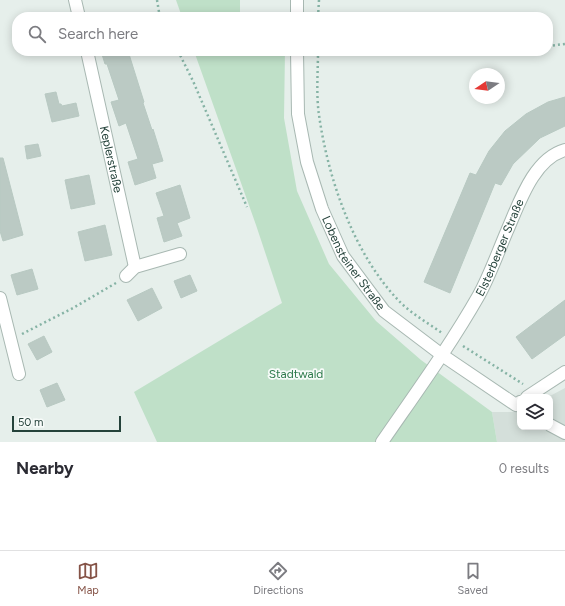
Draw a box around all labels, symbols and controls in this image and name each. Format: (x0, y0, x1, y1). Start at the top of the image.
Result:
search box (12, 12, 553, 56)
icon: search (26, 23, 48, 45)
text: Search here (58, 25, 138, 43)
north arrow (469, 68, 505, 104)
street label: Keplerstraße (97, 125, 125, 194)
street label: Elsterberger Straße (473, 196, 527, 299)
street label: Lobensteiner Straße (319, 214, 388, 313)
park label: Stadtwald (269, 367, 323, 381)
map controls (517, 394, 553, 430)
button: layers (517, 394, 553, 430)
scale bar (12, 414, 121, 433)
text: 50 m (18, 416, 43, 429)
text: Nearby (16, 458, 74, 478)
text: 0 results (499, 461, 549, 476)
tab: Map (77, 560, 99, 597)
tab: Directions (253, 560, 303, 597)
tab: Saved (458, 560, 488, 597)

